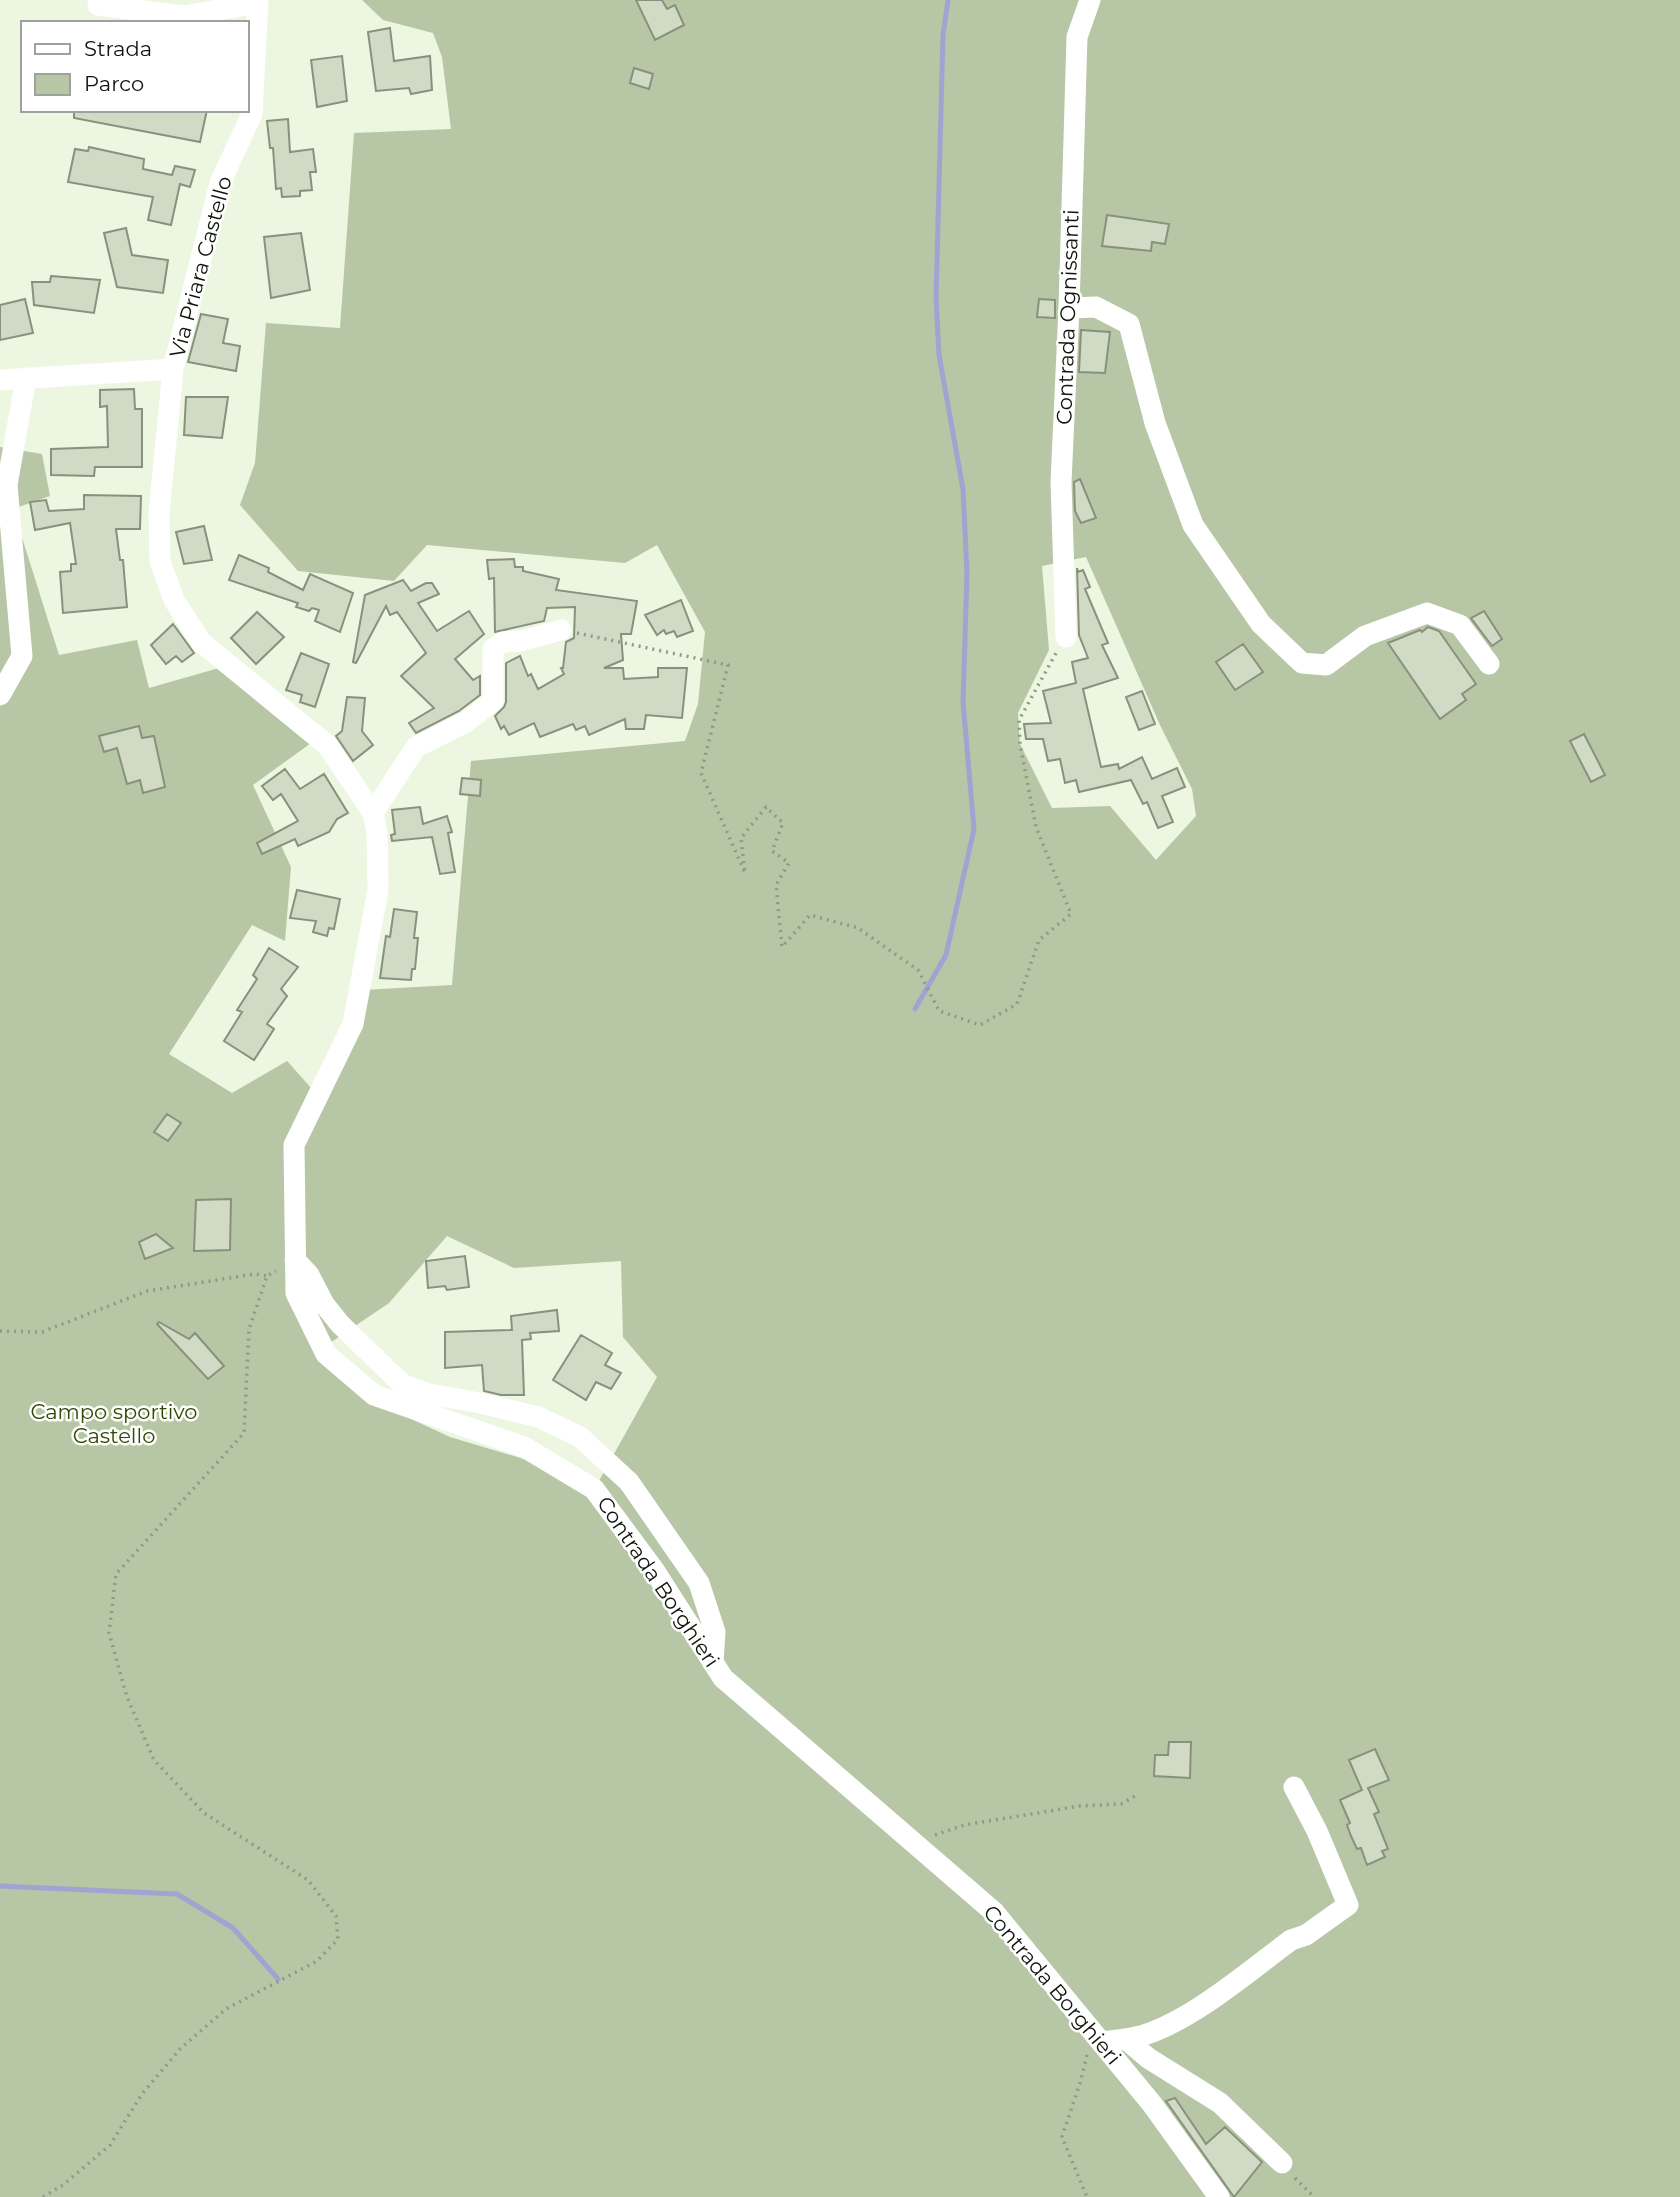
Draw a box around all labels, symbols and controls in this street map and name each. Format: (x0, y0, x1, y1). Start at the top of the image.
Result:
legend (21, 21, 248, 112)
text: Strada (84, 36, 152, 61)
text: Parco (84, 71, 144, 96)
street label: Via Priara Castello (164, 173, 237, 360)
street label: Contrada Ognissanti (1051, 209, 1084, 425)
park label: Campo sportivo Castello (30, 1399, 198, 1448)
street label: Contrada Borghieri (592, 1492, 725, 1672)
street label: Contrada Borghieri (978, 1900, 1126, 2069)

